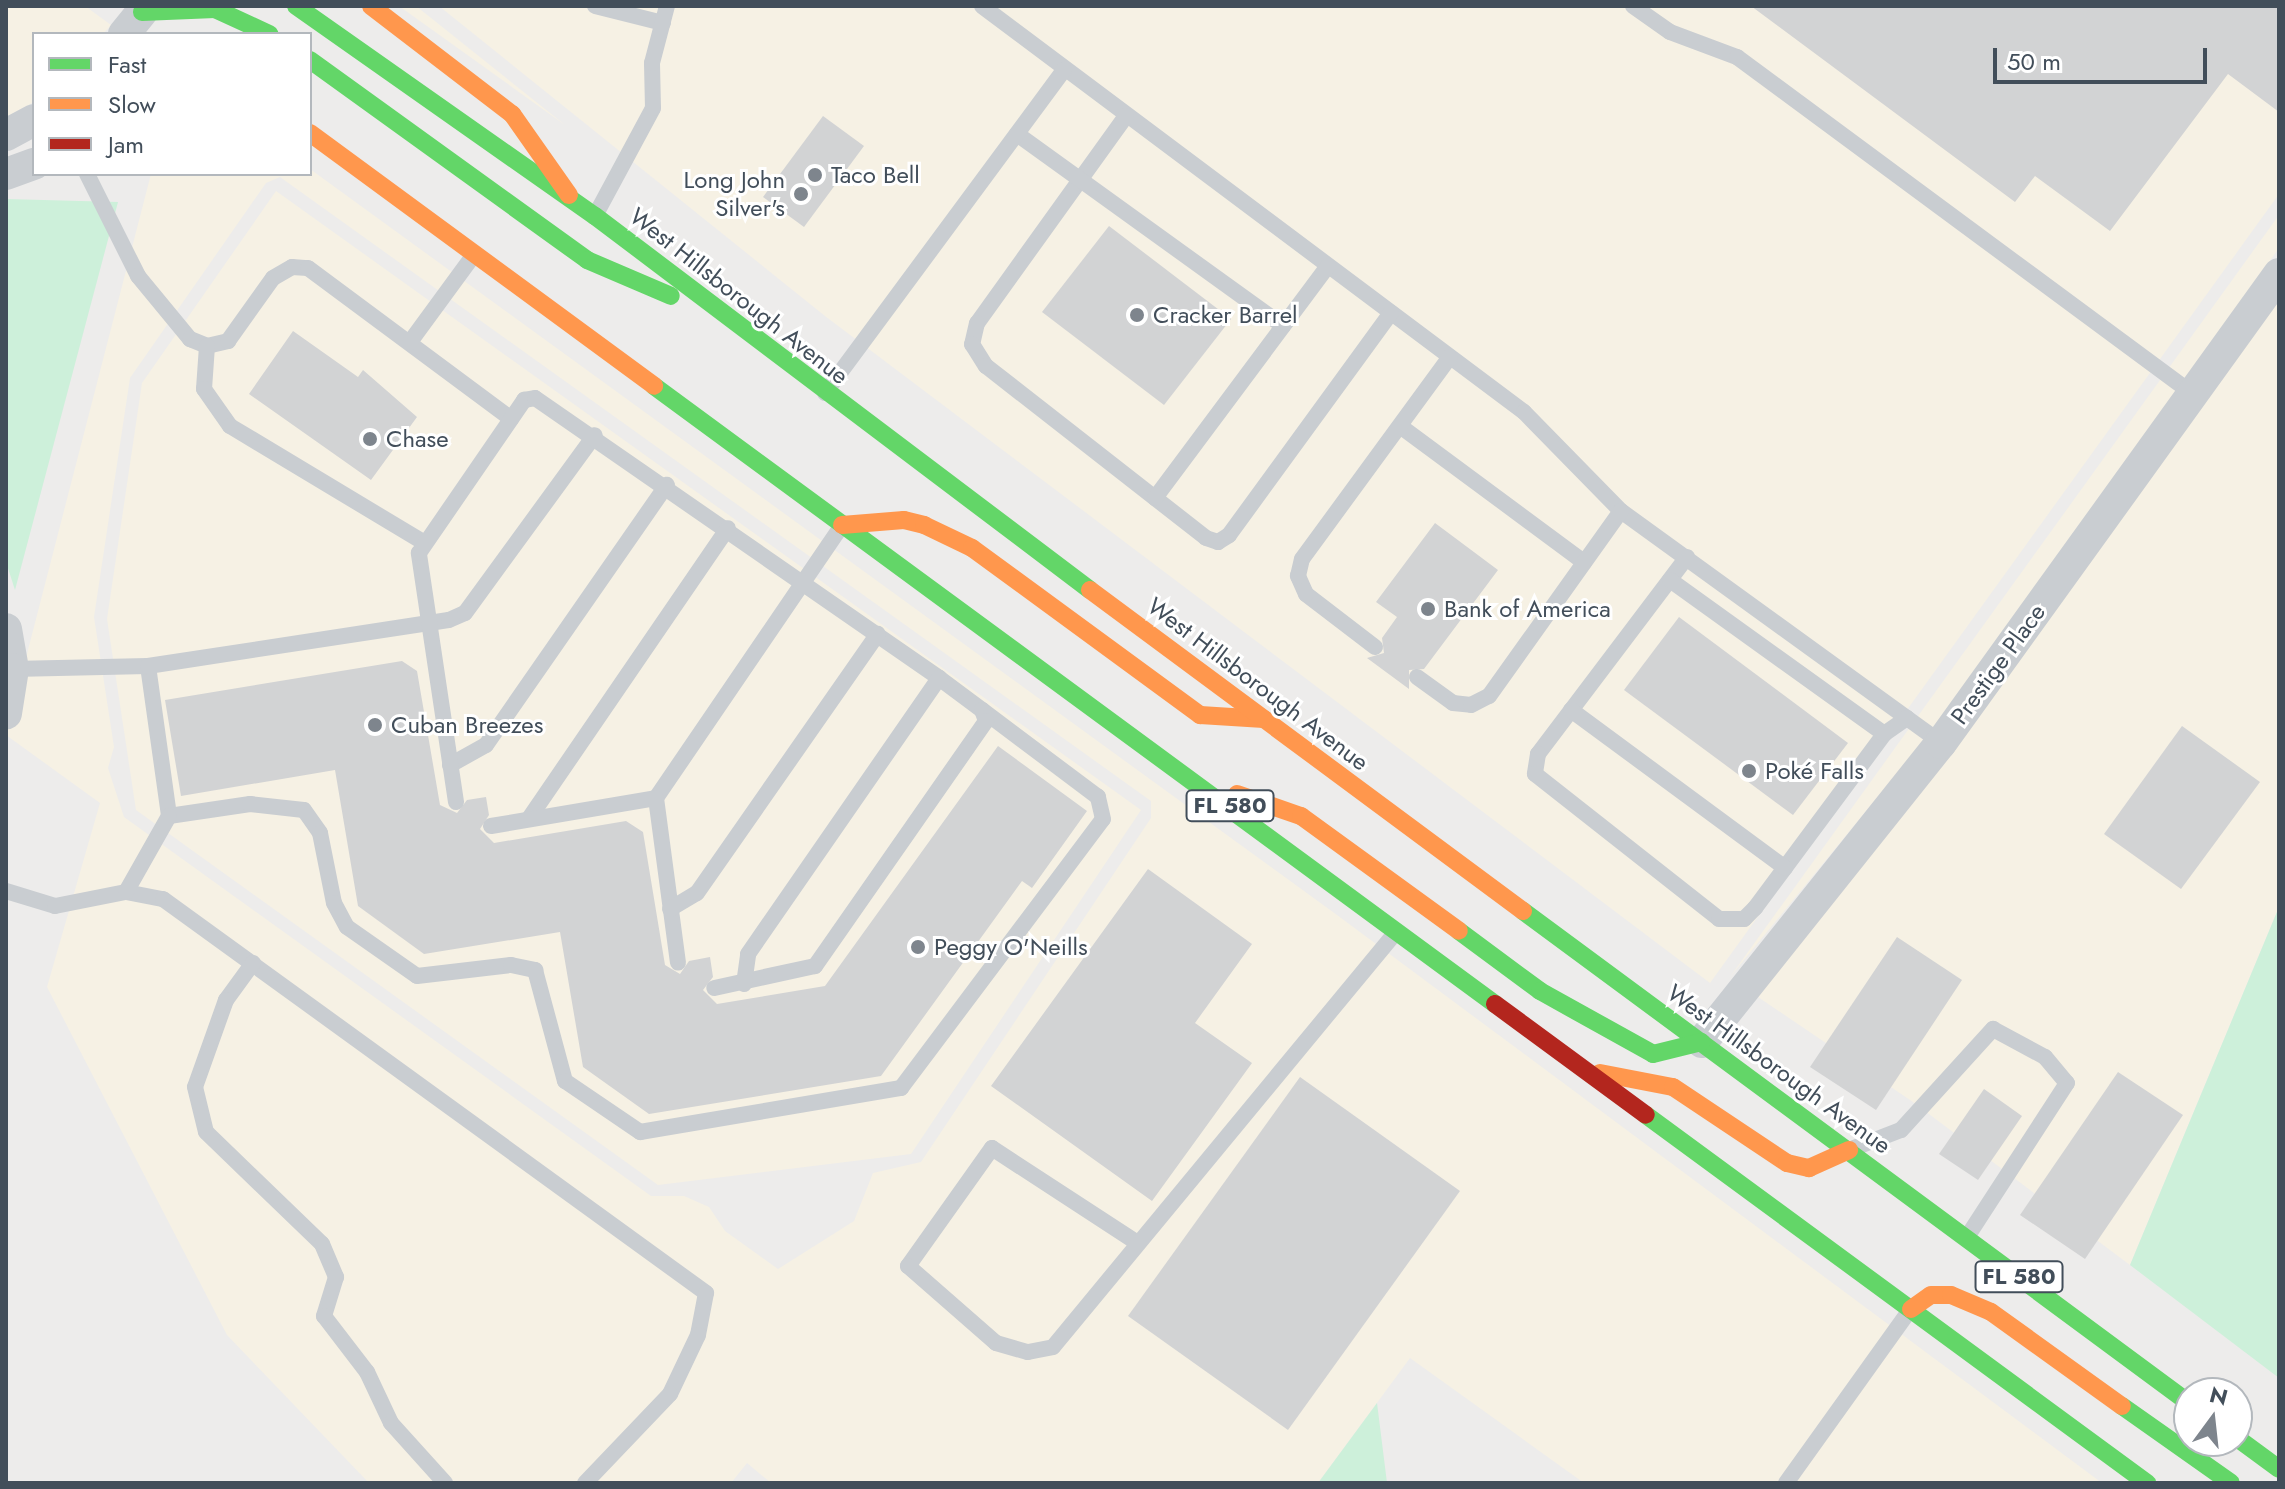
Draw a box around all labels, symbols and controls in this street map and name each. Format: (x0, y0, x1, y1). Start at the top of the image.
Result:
legend (32, 32, 312, 176)
scale bar (1997, 32, 2211, 82)
text: 50 m (2007, 44, 2061, 79)
text: Fast (108, 47, 146, 82)
text: Slow (108, 87, 156, 122)
text: Jam (108, 127, 144, 162)
place label: Taco Bell (831, 161, 920, 189)
place label: Long John Silver's (684, 166, 785, 222)
marker: Taco Bell (806, 166, 824, 184)
marker: Long John Silver's (792, 185, 810, 203)
street label: West Hillsborough Avenue (624, 202, 854, 390)
place label: Cracker Barrel (1153, 301, 1298, 329)
marker: Cracker Barrel (1128, 306, 1146, 324)
place label: Chase (386, 425, 449, 453)
marker: Chase (361, 430, 379, 448)
street label: West Hillsborough Avenue (1142, 591, 1374, 777)
place label: Bank of America (1444, 595, 1611, 623)
street label: Prestige Place (1945, 598, 2051, 730)
marker: Bank of America (1419, 600, 1437, 618)
place label: Cuban Breezes (391, 711, 543, 739)
marker: Cuban Breezes (366, 716, 384, 734)
place label: Poké Falls (1765, 757, 1864, 785)
marker: Poké Falls (1740, 762, 1758, 780)
road number: FL 580 (1184, 788, 1276, 824)
place label: Peggy O'Neills (934, 933, 1088, 961)
marker: Peggy O'Neills (909, 938, 927, 956)
street label: West Hillsborough Avenue (1662, 978, 1896, 1160)
road number: FL 580 (1973, 1259, 2065, 1295)
north arrow (2173, 1377, 2253, 1457)
text: N (2206, 1378, 2231, 1413)

